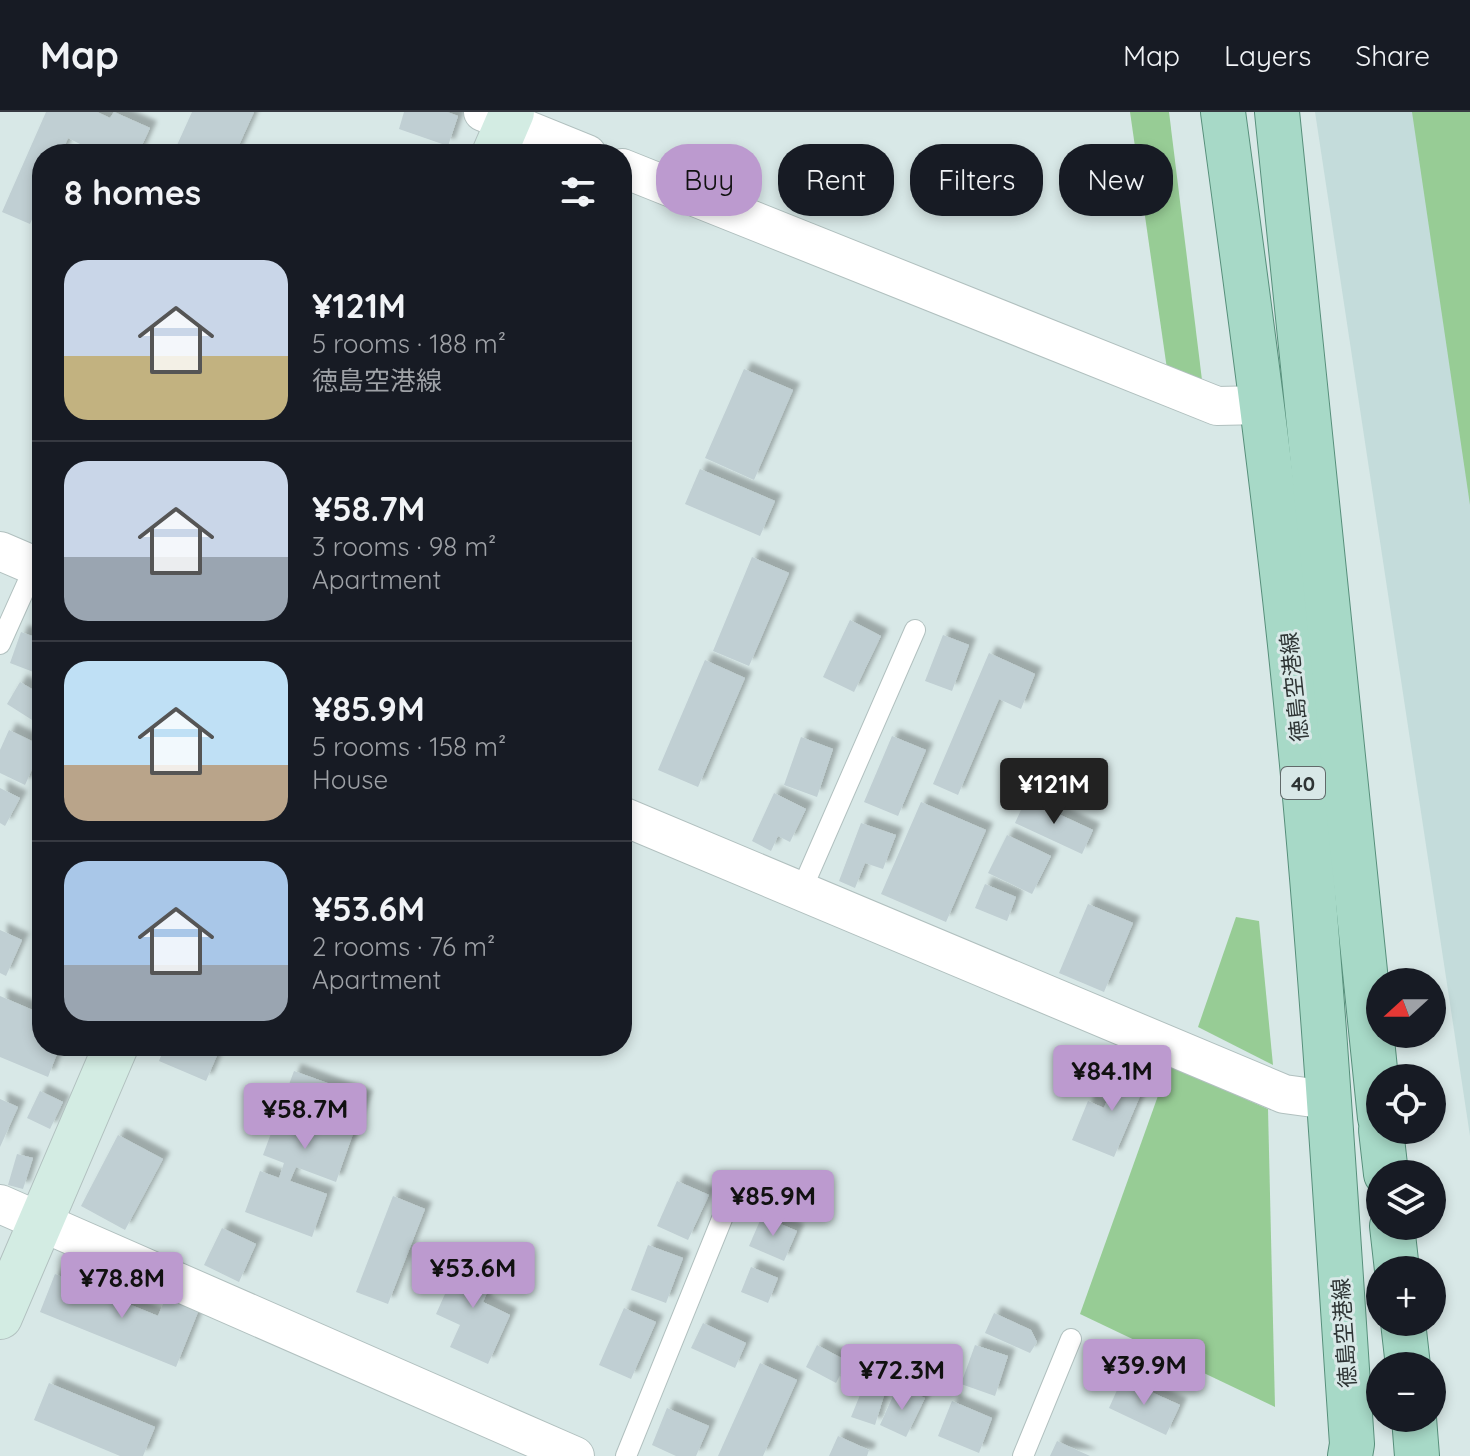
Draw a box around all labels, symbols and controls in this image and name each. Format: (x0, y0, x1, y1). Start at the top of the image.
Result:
text: Map (40, 31, 119, 79)
text: Map (1123, 38, 1180, 73)
text: Layers (1224, 38, 1311, 73)
text: Share (1355, 38, 1430, 73)
chip: Buy (656, 144, 762, 216)
chip: Rent (778, 144, 894, 216)
chip: Filters (910, 144, 1043, 216)
chip: New (1059, 144, 1173, 216)
icon: filters (556, 170, 600, 214)
text: 8 homes (64, 171, 201, 214)
text: ¥121M (312, 284, 406, 327)
icon: home (128, 292, 224, 388)
text: 5 rooms · 188 m² (312, 327, 506, 360)
text: 徳島空港線 (312, 364, 442, 397)
text: ¥58.7M (312, 487, 425, 530)
icon: home (128, 493, 224, 589)
text: 3 rooms · 98 m² (312, 530, 496, 563)
text: Apartment (312, 563, 441, 596)
street label: 徳島空港線 (1274, 631, 1314, 743)
text: ¥85.9M (312, 687, 425, 730)
icon: home (128, 693, 224, 789)
text: 5 rooms · 158 m² (312, 730, 506, 763)
pin: ¥121M (998, 758, 1110, 826)
text: House (312, 763, 388, 796)
text: ¥121M (1018, 767, 1090, 800)
road number: 40 (1281, 767, 1325, 799)
text: ¥53.6M (312, 887, 425, 930)
icon: home (128, 893, 224, 989)
text: 2 rooms · 76 m² (312, 930, 495, 963)
text: Apartment (312, 963, 441, 996)
north arrow (1366, 968, 1446, 1048)
map controls (1366, 968, 1446, 1432)
pin: ¥84.1M (1047, 1045, 1177, 1113)
text: ¥84.1M (1071, 1054, 1153, 1087)
button: locate (1366, 1064, 1446, 1144)
pin: ¥58.7M (240, 1083, 370, 1151)
text: ¥58.7M (262, 1092, 348, 1125)
button: layers (1366, 1160, 1446, 1240)
pin: ¥85.9M (708, 1170, 838, 1238)
text: ¥85.9M (730, 1179, 816, 1212)
pin: ¥53.6M (408, 1242, 538, 1310)
text: ¥53.6M (430, 1251, 516, 1284)
pin: ¥78.8M (57, 1252, 187, 1320)
button: + (1366, 1256, 1446, 1336)
text: ¥78.8M (79, 1261, 165, 1294)
street label: 徳島空港線 (1326, 1277, 1362, 1389)
pin: ¥39.9M (1079, 1339, 1209, 1407)
pin: ¥72.3M (837, 1344, 967, 1412)
text: ¥39.9M (1101, 1348, 1187, 1381)
button: − (1366, 1352, 1446, 1432)
text: ¥72.3M (859, 1353, 945, 1386)

